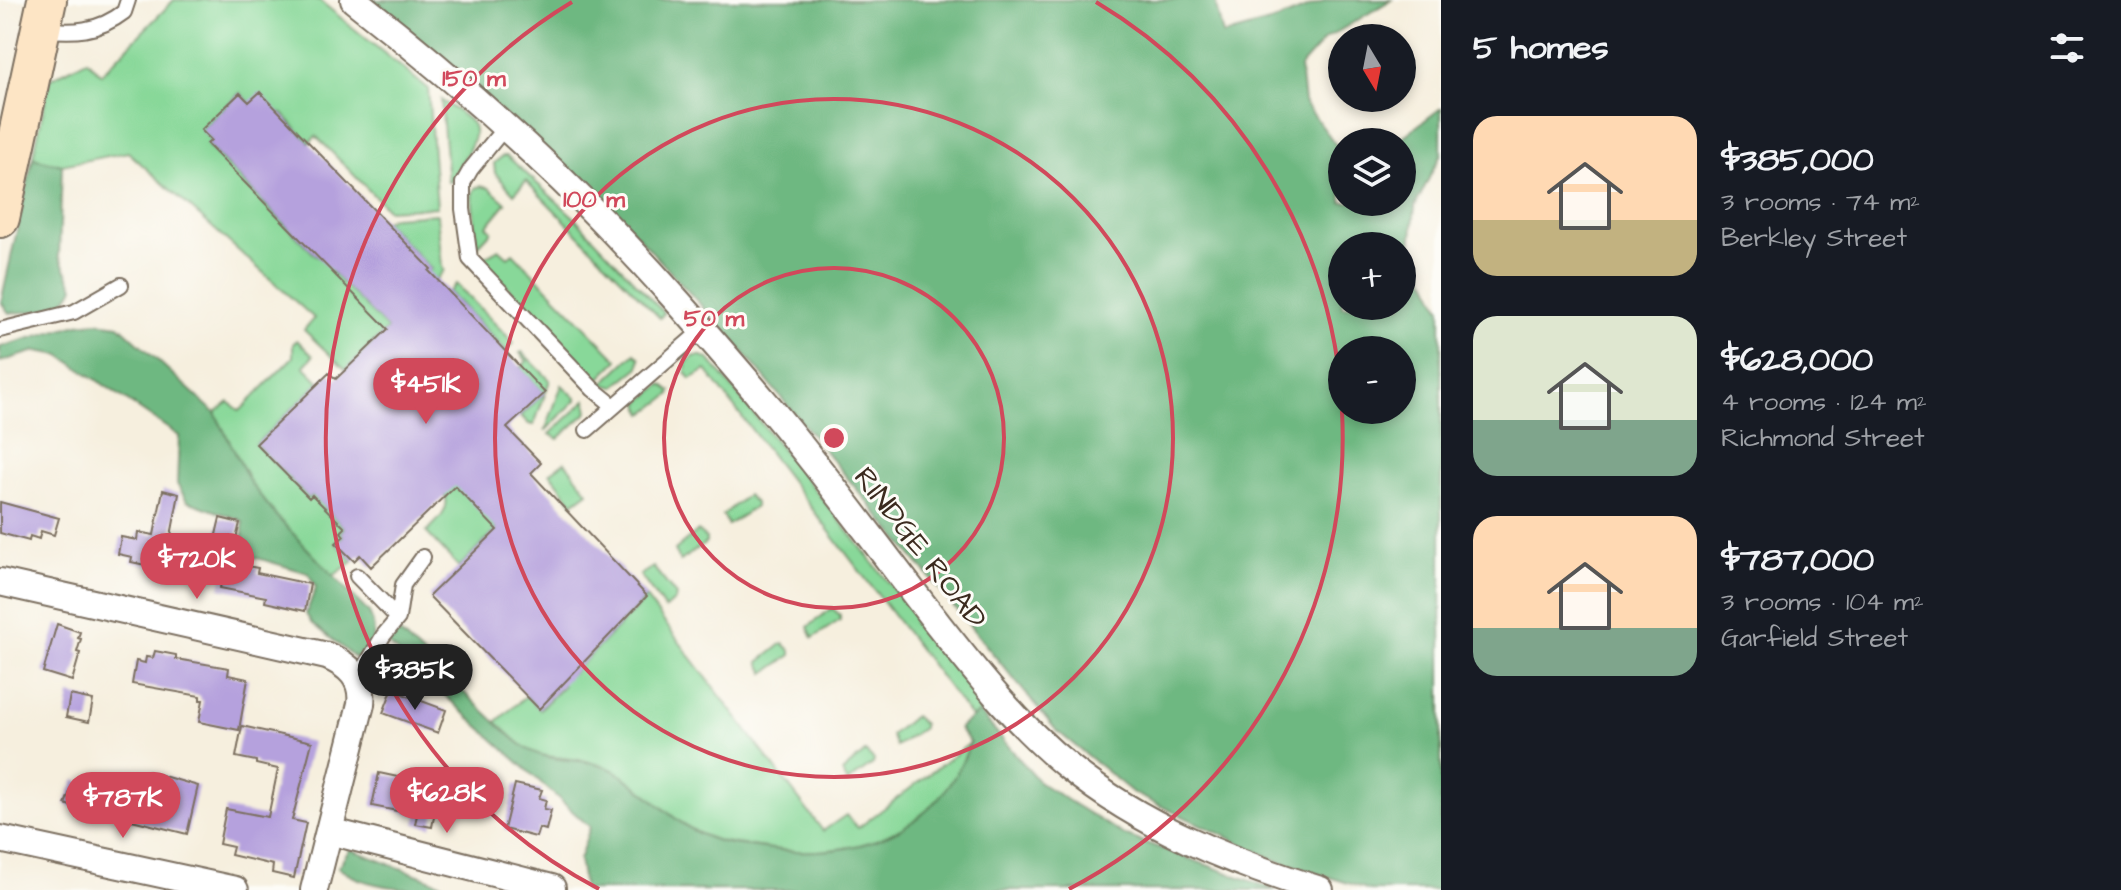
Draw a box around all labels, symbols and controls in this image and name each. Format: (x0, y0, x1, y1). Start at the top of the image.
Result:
north arrow (1328, 24, 1416, 112)
map controls (1328, 24, 1416, 424)
text: 5 homes (1473, 24, 1609, 72)
icon: filters (2045, 26, 2089, 70)
text: 150 m (442, 62, 506, 96)
button: layers (1328, 128, 1416, 216)
text: $385,000 (1721, 136, 1874, 184)
icon: home (1537, 148, 1633, 244)
text: 100 m (563, 183, 625, 217)
text: 3 rooms · 74 m² (1721, 184, 1920, 220)
text: Berkley Street (1721, 220, 1907, 256)
button: + (1328, 232, 1416, 320)
text: 50 m (684, 302, 745, 336)
button: − (1328, 336, 1416, 424)
text: $628,000 (1721, 336, 1873, 384)
icon: home (1537, 348, 1633, 444)
pin: $451K (370, 358, 482, 426)
text: $451K (391, 366, 461, 402)
text: 4 rooms · 124 m² (1721, 384, 1927, 420)
text: Richmond Street (1721, 420, 1925, 456)
centre of rings (820, 424, 848, 452)
street label: RINDGE ROAD (843, 458, 997, 638)
pin: $720K (141, 533, 253, 601)
text: $787,000 (1721, 536, 1874, 584)
text: $720K (158, 541, 236, 577)
icon: home (1537, 548, 1633, 644)
text: 3 rooms · 104 m² (1721, 584, 1924, 620)
text: Garfield Street (1721, 620, 1908, 656)
pin: $385K (359, 644, 471, 712)
text: $385K (376, 652, 454, 688)
pin: $628K (391, 767, 503, 835)
pin: $787K (67, 772, 179, 840)
text: $628K (408, 775, 486, 811)
text: $787K (83, 780, 163, 816)

